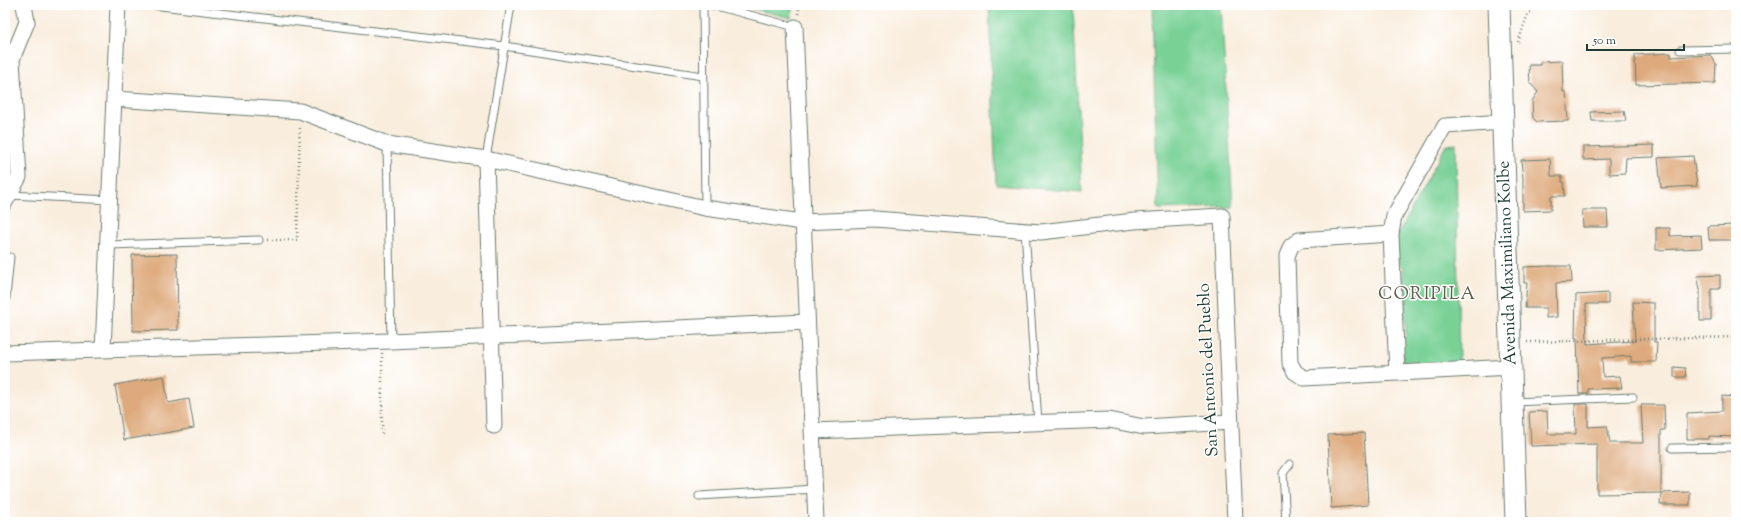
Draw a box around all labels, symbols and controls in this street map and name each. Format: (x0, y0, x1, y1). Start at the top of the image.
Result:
scale bar (1587, 26, 1684, 52)
text: 50 m (1592, 32, 1616, 50)
street label: Avenida Maximiliano Kolbe (1492, 160, 1524, 366)
district label: CORIPILA (1378, 282, 1476, 308)
street label: San Antonio del Pueblo (1192, 283, 1226, 457)

